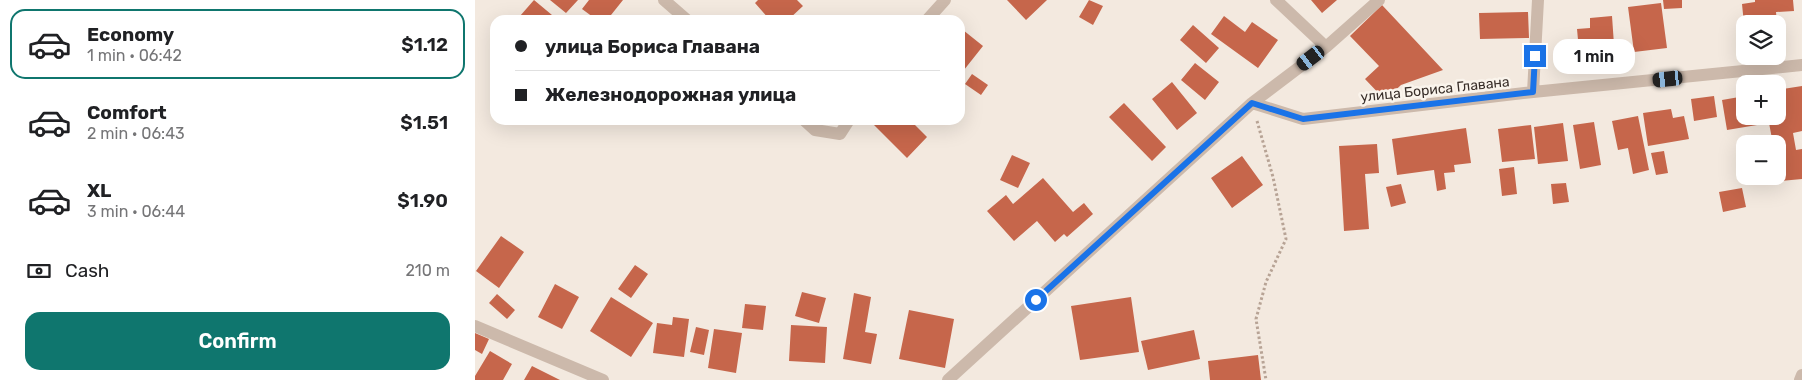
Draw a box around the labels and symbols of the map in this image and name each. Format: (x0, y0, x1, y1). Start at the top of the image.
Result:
callout: 1 min (1553, 38, 1635, 74)
car (1294, 43, 1327, 73)
route end (1524, 45, 1546, 67)
car (1652, 70, 1683, 88)
street label: улица Бориса Главана (1360, 73, 1510, 106)
route start (1025, 289, 1047, 311)

